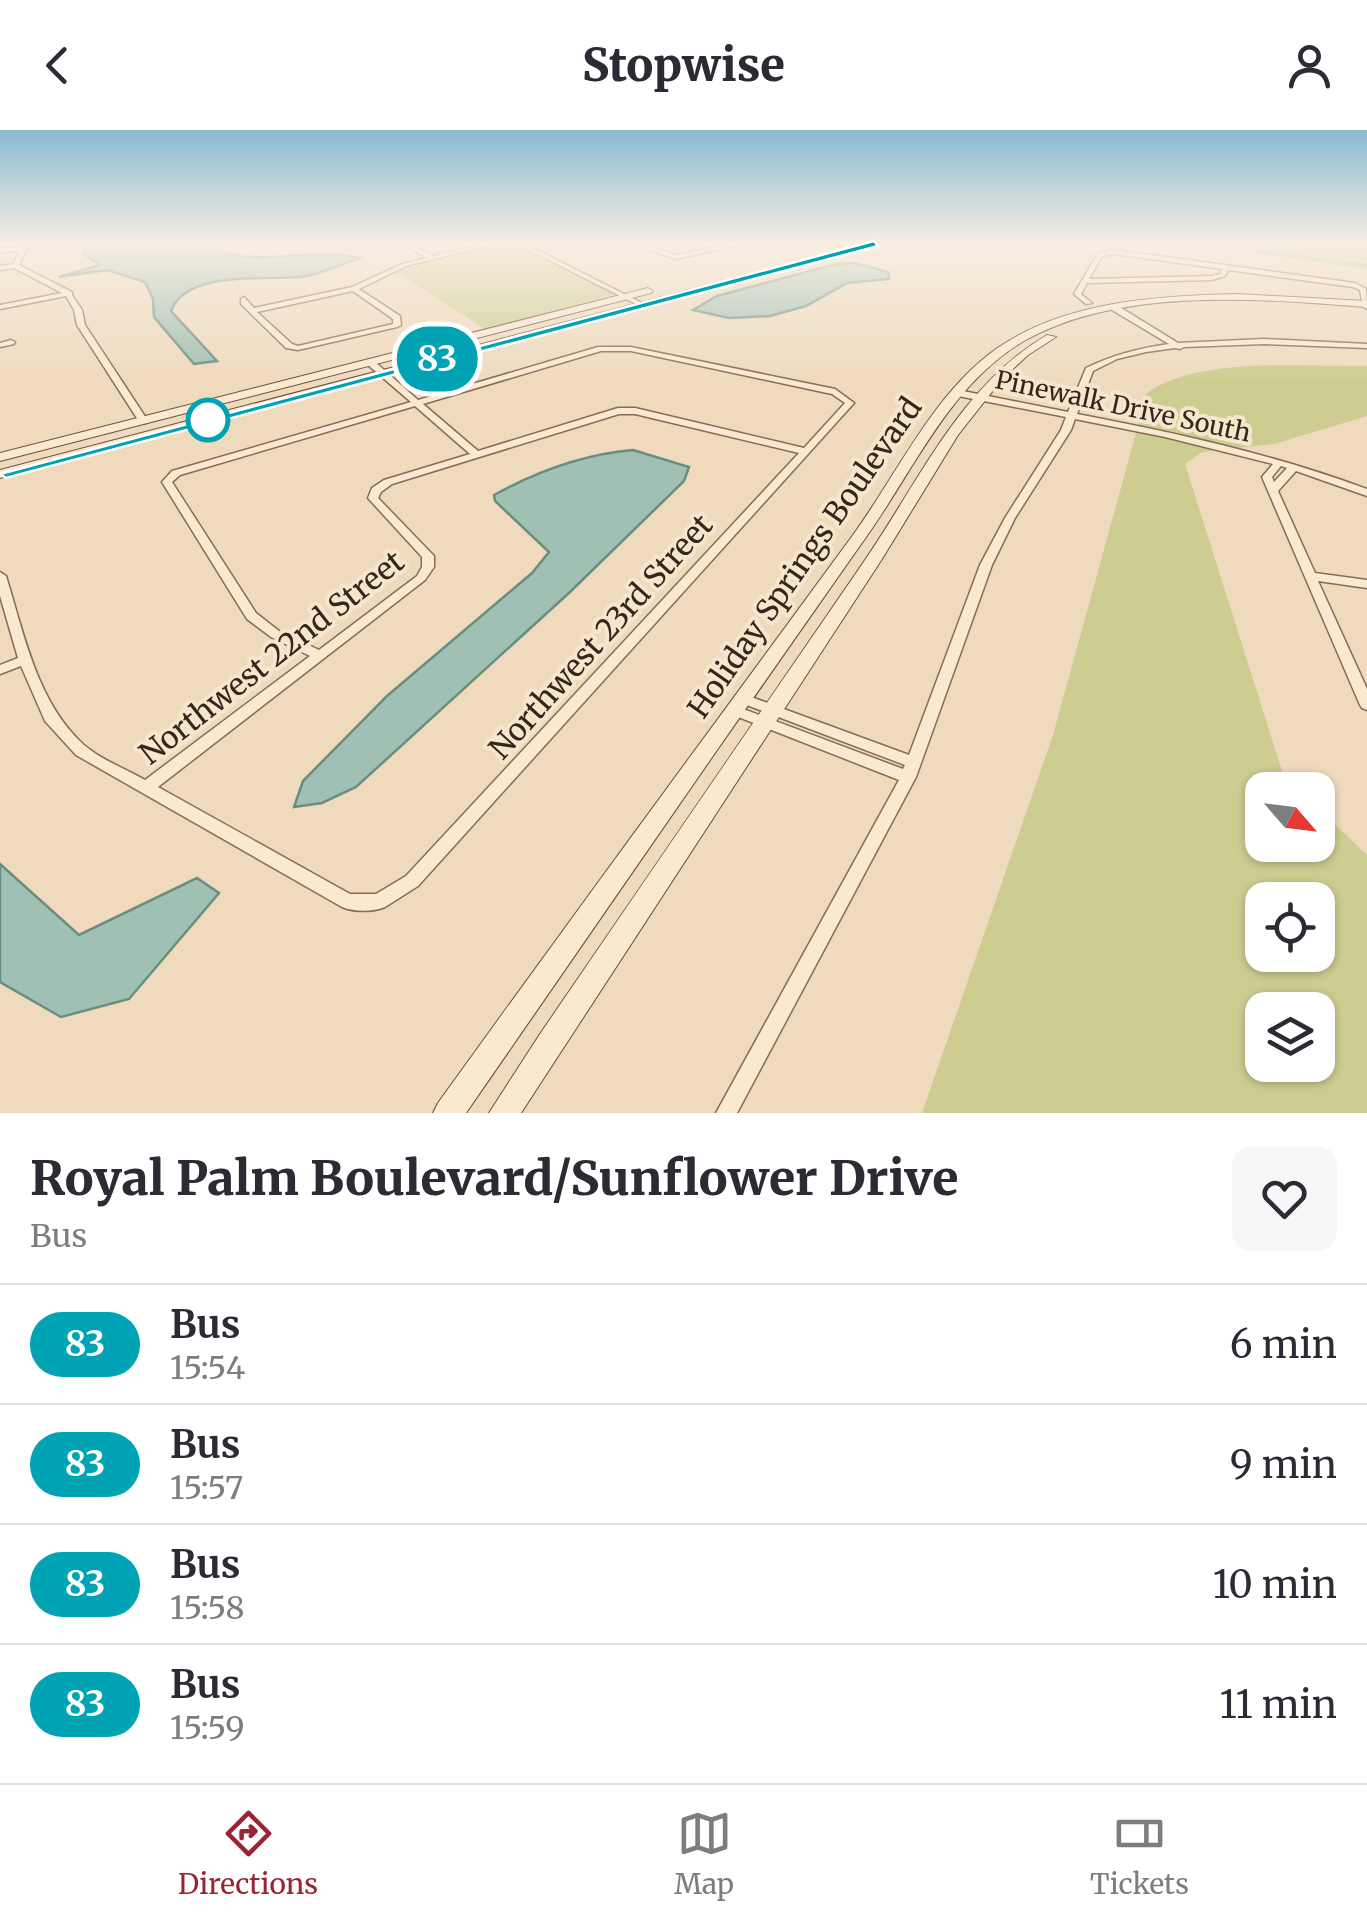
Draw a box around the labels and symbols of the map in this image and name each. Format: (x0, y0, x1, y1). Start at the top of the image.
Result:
line badge: 83 (392, 326, 482, 392)
street label: Pinewalk Drive South (992, 363, 1254, 449)
street label: Holiday Springs Boulevard (679, 390, 929, 725)
unlabelled marker (187, 399, 229, 441)
street label: Northwest 23rd Street (480, 506, 720, 767)
street label: Northwest 22nd Street (132, 542, 411, 772)
north arrow (1245, 772, 1335, 862)

